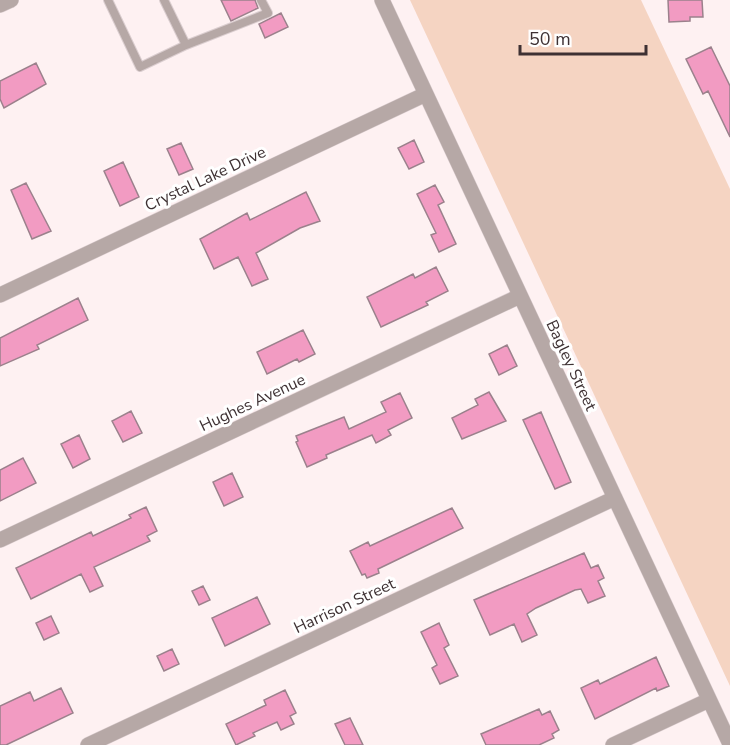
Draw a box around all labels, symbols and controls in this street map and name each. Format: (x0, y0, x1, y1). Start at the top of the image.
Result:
scale bar (520, 18, 646, 56)
text: 50 m (529, 27, 571, 51)
street label: Crystal Lake Drive (141, 141, 269, 217)
street label: Bagley Street (540, 316, 602, 415)
street label: Hughes Avenue (196, 369, 309, 437)
street label: Harrison Street (290, 573, 399, 639)

